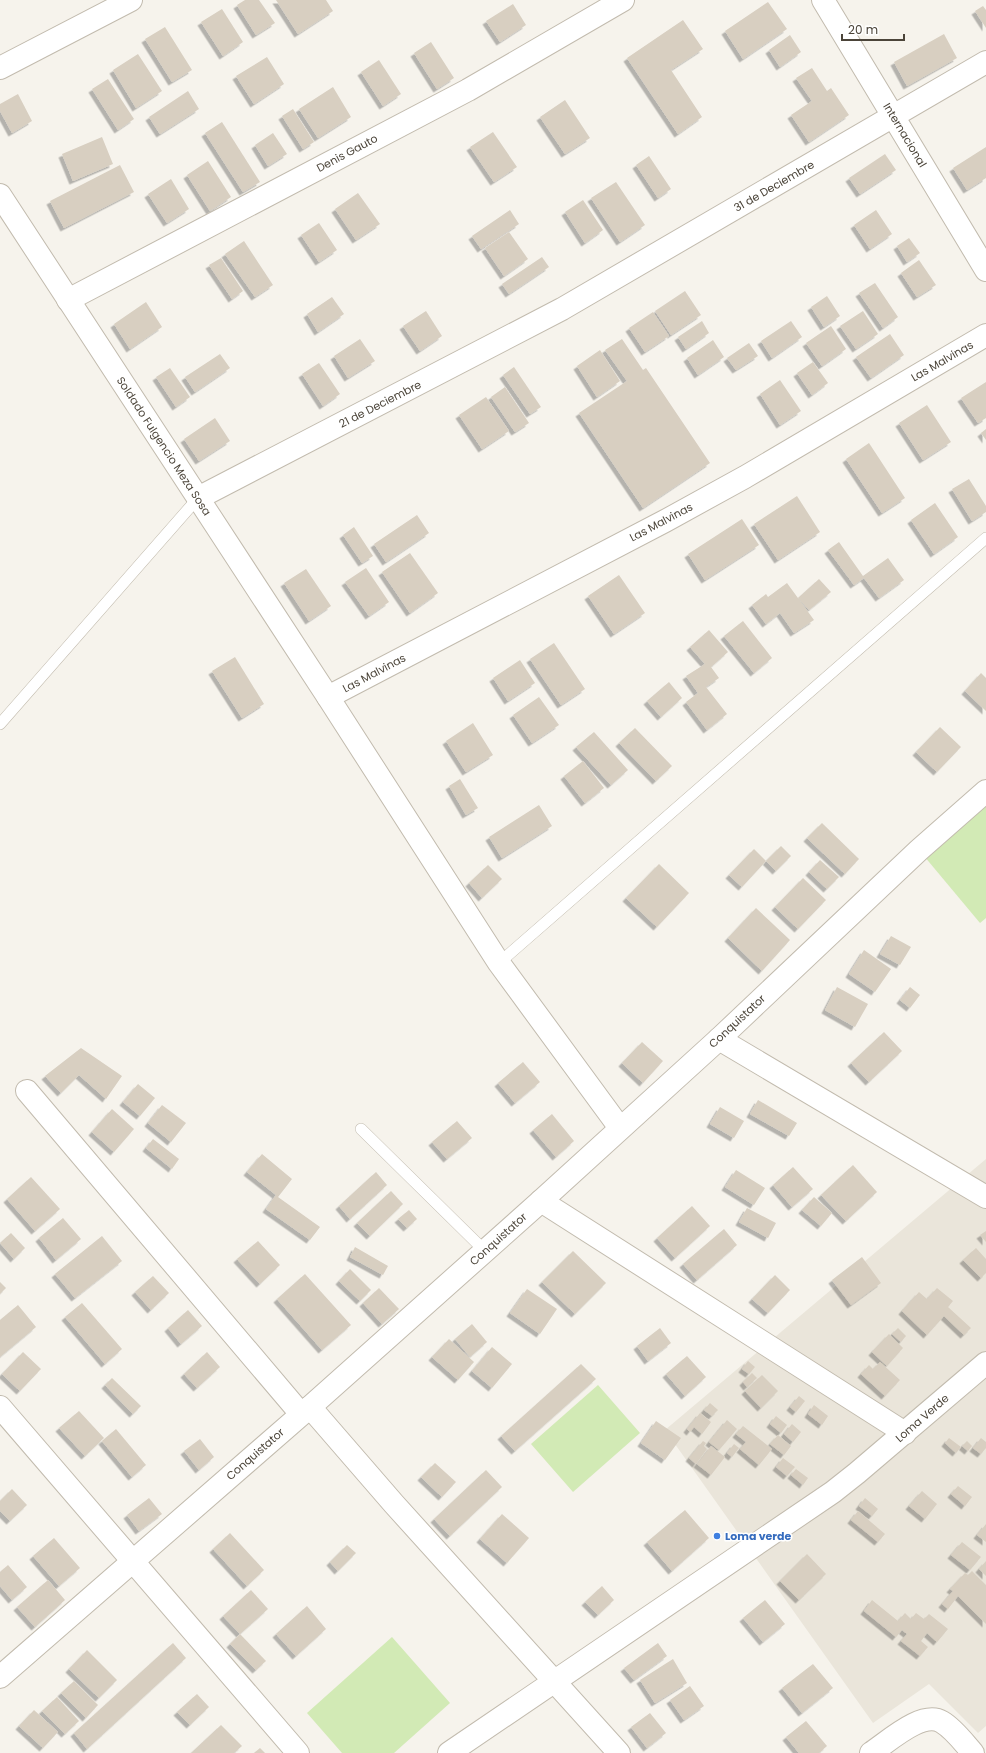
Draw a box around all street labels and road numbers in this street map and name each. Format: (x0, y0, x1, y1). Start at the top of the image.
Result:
street label: Internacional (879, 100, 931, 170)
street label: Denis Gauto (314, 130, 380, 176)
street label: 31 de Deciembre (731, 156, 817, 216)
street label: Las Malvinas (908, 337, 976, 385)
street label: Soldado Fulgencio Meza Sosa (113, 373, 215, 519)
street label: 21 de Deciembre (336, 376, 424, 432)
street label: Las Malvinas (627, 498, 696, 545)
street label: Las Malvinas (340, 649, 409, 696)
street label: Conquistator (705, 991, 769, 1051)
street label: Conquistator (466, 1209, 530, 1269)
street label: Loma Verde (892, 1390, 952, 1446)
street label: Conquistator (223, 1424, 287, 1484)

